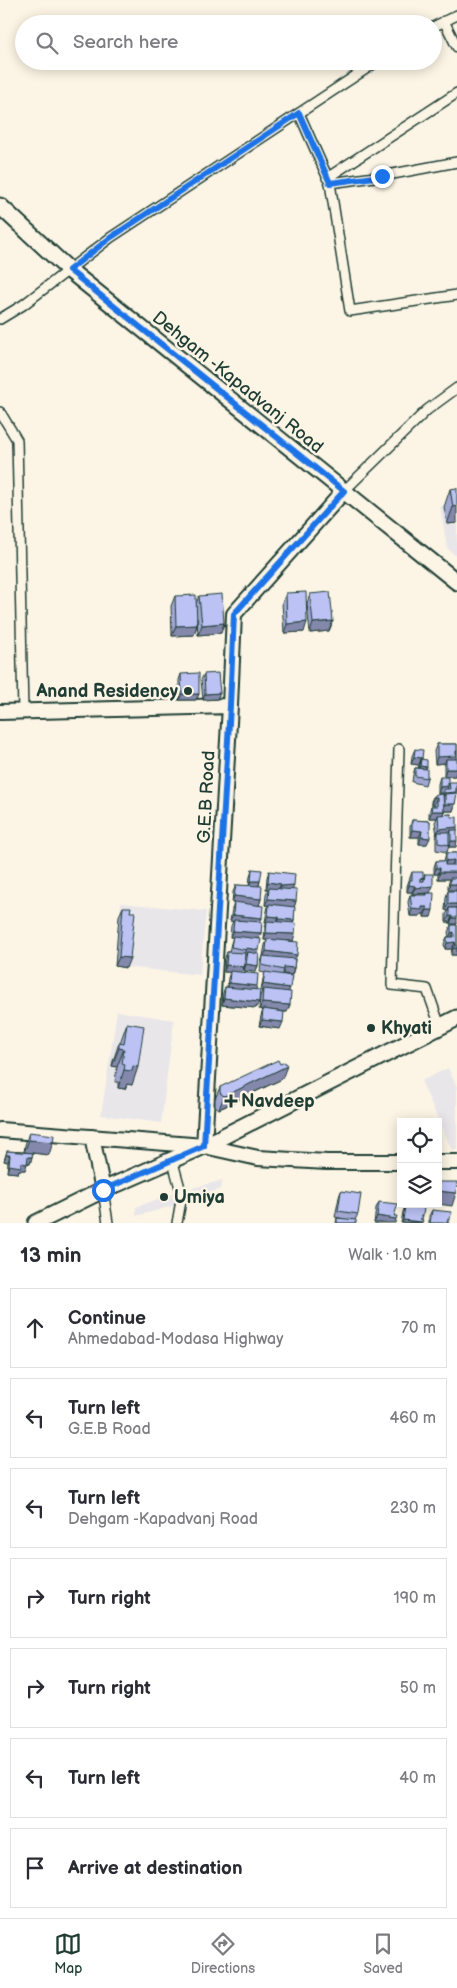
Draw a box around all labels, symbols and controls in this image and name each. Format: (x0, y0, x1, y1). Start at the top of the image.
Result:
search box (15, 15, 442, 70)
icon: search (33, 29, 61, 57)
text: Search here (73, 31, 178, 54)
route end (371, 165, 394, 188)
street label: Dehgam -Kapadvanj Road (148, 307, 327, 458)
place label: Anand Residency (36, 681, 179, 702)
marker: Anand Residency (182, 685, 194, 697)
street label: G.E.B Road (194, 750, 219, 844)
place label: Khyati (381, 1018, 432, 1039)
marker: Khyati (365, 1022, 377, 1034)
place label: Navdeep (241, 1091, 315, 1112)
marker: Navdeep (225, 1095, 237, 1107)
map controls (397, 1118, 442, 1208)
button: locate (397, 1118, 442, 1163)
button: layers (397, 1163, 442, 1208)
route start (92, 1179, 115, 1202)
place label: Umiya (174, 1187, 225, 1208)
marker: Umiya (158, 1191, 170, 1203)
text: 13 min (20, 1243, 82, 1268)
text: Walk · 1.0 km (348, 1246, 437, 1265)
text: Continue (68, 1307, 146, 1330)
icon: ahead (21, 1314, 49, 1342)
text: 70 m (401, 1319, 436, 1338)
text: Ahmedabad-Modasa Highway (68, 1330, 283, 1349)
text: Turn left (68, 1397, 140, 1420)
icon: left (21, 1404, 49, 1432)
text: 460 m (390, 1409, 436, 1428)
text: G.E.B Road (68, 1420, 151, 1439)
text: Turn left (68, 1487, 140, 1510)
icon: left (21, 1494, 49, 1522)
text: 230 m (390, 1499, 436, 1518)
text: Dehgam -Kapadvanj Road (68, 1510, 258, 1529)
icon: right (21, 1584, 49, 1612)
text: Turn right (68, 1587, 151, 1610)
text: 190 m (394, 1589, 436, 1608)
icon: right (21, 1674, 49, 1702)
text: Turn right (68, 1677, 151, 1700)
text: 50 m (400, 1679, 436, 1698)
icon: left (21, 1764, 49, 1792)
text: Turn left (68, 1767, 140, 1790)
text: 40 m (399, 1769, 436, 1788)
icon: arrive (21, 1854, 49, 1882)
text: Arrive at destination (68, 1857, 243, 1880)
tab: Map (54, 1930, 82, 1977)
tab: Directions (191, 1930, 255, 1977)
tab: Saved (363, 1930, 403, 1977)

